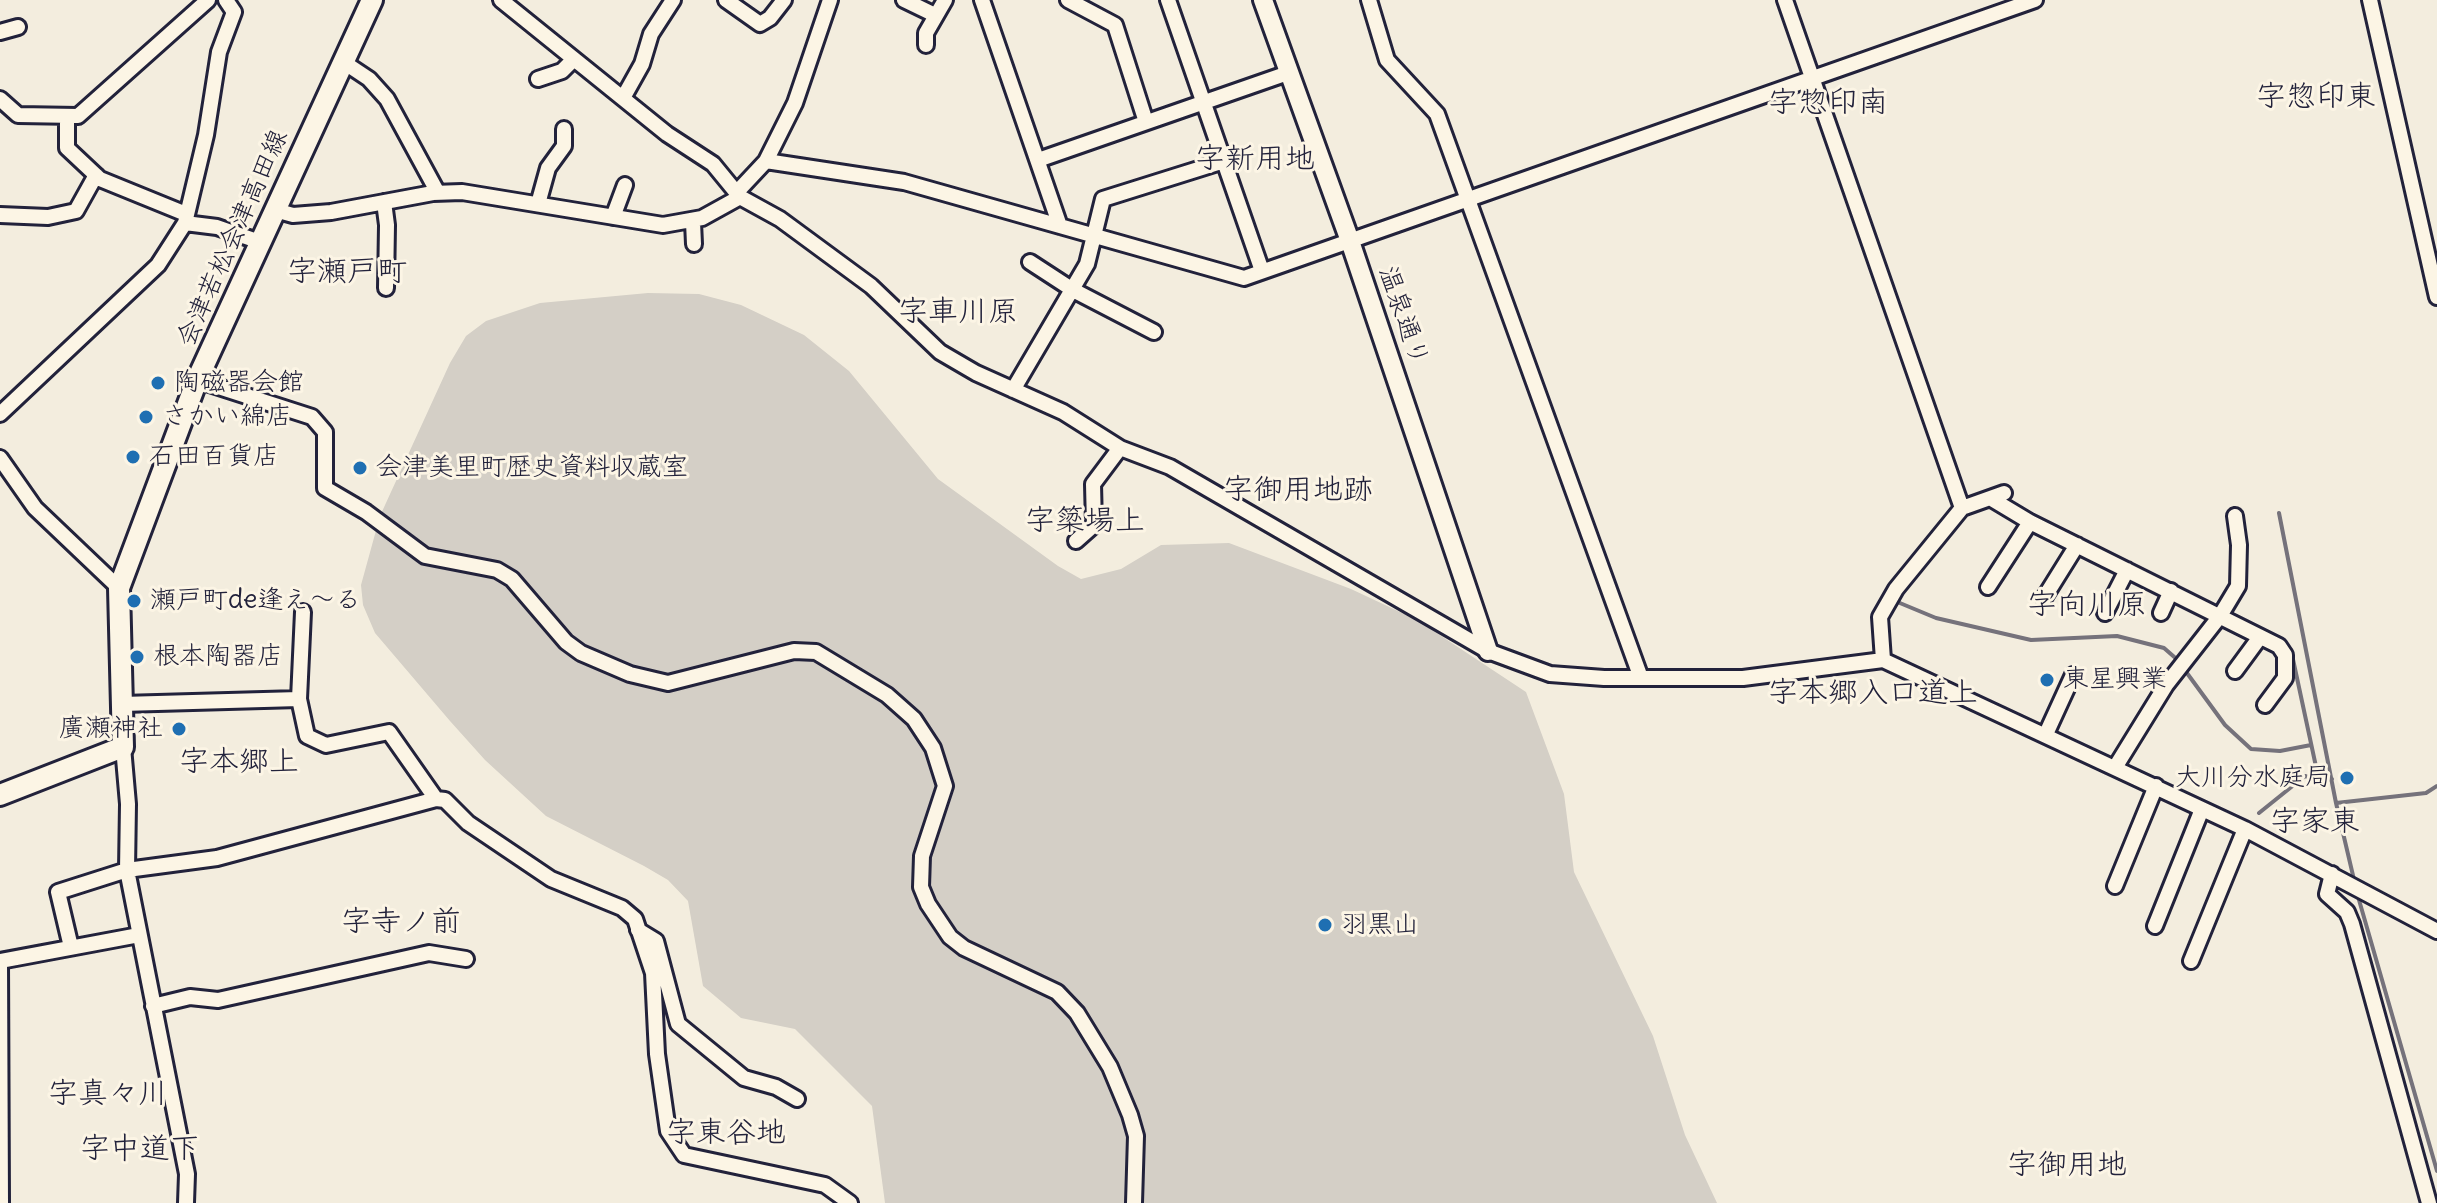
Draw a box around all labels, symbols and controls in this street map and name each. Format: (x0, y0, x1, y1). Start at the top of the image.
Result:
district label: 字惣印東 (2256, 79, 2376, 115)
district label: 字惣印南 (1768, 85, 1888, 121)
street label: 会津若松会津高田線 (171, 125, 295, 351)
district label: 字新用地 (1195, 141, 1315, 177)
district label: 字瀬戸町 (287, 254, 407, 290)
street label: 温泉通り (1371, 262, 1435, 370)
district label: 字車川原 (898, 294, 1018, 330)
place label: 陶磁器会館 (174, 367, 304, 399)
marker: 陶磁器会館 (149, 374, 167, 392)
place label: さかい綿店 (162, 401, 292, 433)
marker: さかい綿店 (137, 408, 155, 426)
place label: 石田百貨店 (149, 441, 279, 473)
marker: 石田百貨店 (124, 448, 142, 466)
place label: 会津美里町歴史資料収蔵室 (376, 452, 688, 484)
marker: 会津美里町歴史資料収蔵室 (351, 459, 369, 477)
district label: 字御用地跡 (1223, 472, 1373, 508)
district label: 字簗場上 (1025, 503, 1145, 539)
place label: 瀬戸町de逢え〜る (150, 585, 361, 617)
district label: 字向川原 (2027, 587, 2147, 623)
marker: 瀬戸町de逢え〜る (125, 592, 143, 610)
place label: 根本陶器店 (153, 641, 283, 673)
marker: 根本陶器店 (128, 648, 146, 666)
place label: 東星興業 (2063, 664, 2167, 696)
marker: 東星興業 (2038, 671, 2056, 689)
district label: 字本郷入口道上 (1768, 675, 1978, 711)
place label: 廣瀬神社 (59, 713, 163, 745)
marker: 廣瀬神社 (170, 720, 188, 738)
district label: 字本郷上 (179, 744, 299, 780)
place label: 大川分水庭局 (2175, 762, 2331, 794)
marker: 大川分水庭局 (2338, 769, 2356, 787)
district label: 字家東 (2270, 804, 2360, 840)
district label: 字寺ノ前 (341, 904, 461, 940)
place label: 羽黒山 (1341, 909, 1419, 941)
marker: 羽黒山 (1316, 916, 1334, 934)
district label: 字真々川 (48, 1076, 168, 1112)
district label: 字東谷地 (666, 1115, 786, 1151)
district label: 字中道下 (80, 1131, 200, 1167)
district label: 字御用地 (2007, 1147, 2127, 1183)

